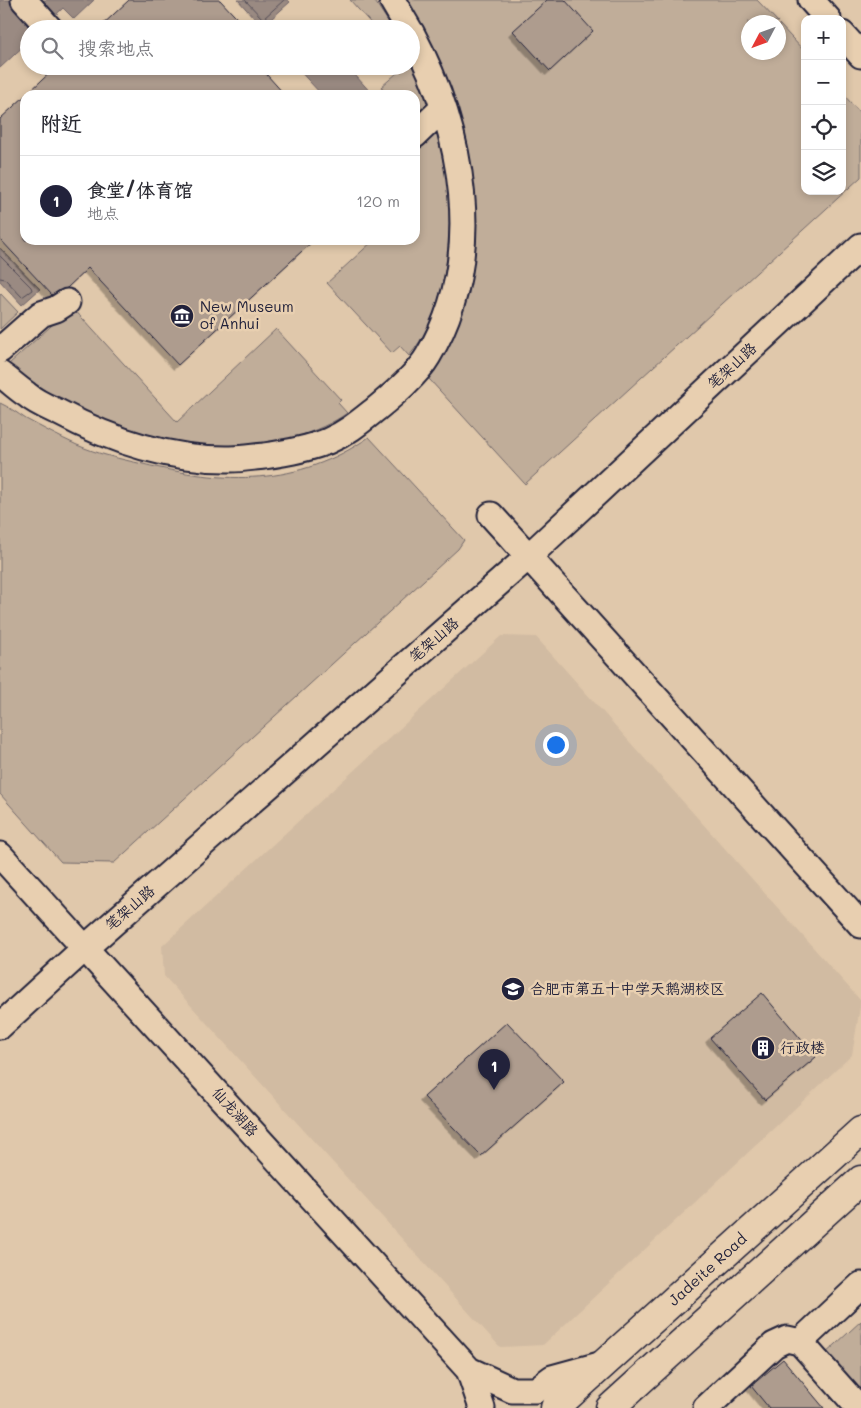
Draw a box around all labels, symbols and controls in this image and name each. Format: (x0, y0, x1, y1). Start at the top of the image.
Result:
north arrow (741, 15, 786, 60)
map controls (801, 15, 846, 195)
button: + (801, 15, 846, 60)
search box (20, 20, 420, 75)
icon: search (38, 34, 66, 62)
text: 搜索地点 (78, 35, 154, 60)
button: − (801, 60, 846, 105)
button: locate (801, 105, 846, 150)
text: 附近 (40, 109, 82, 136)
button: layers (801, 150, 846, 195)
text: 食堂/体育馆 (87, 177, 193, 202)
text: 1 (52, 190, 60, 211)
text: 120 m (356, 190, 400, 211)
text: 地点 (87, 202, 119, 223)
place label: New Museum of Anhui (200, 296, 294, 333)
museum icon: New Museum of Anhui (169, 303, 195, 329)
street label: 笔架山路 (703, 337, 760, 393)
street label: 笔架山路 (404, 612, 463, 666)
your location (543, 732, 569, 758)
street label: 笔架山路 (100, 880, 159, 934)
school or university icon: 合肥市第五十中学天鹅湖校区 (500, 976, 526, 1002)
place label: 合肥市第五十中学天鹅湖校区 (530, 978, 725, 998)
building icon: 行政楼 (750, 1035, 776, 1061)
place label: 行政楼 (780, 1037, 825, 1057)
pin: 1 (478, 1049, 510, 1090)
street label: 仙龙湖路 (208, 1082, 263, 1140)
street label: Jadeite Road (664, 1228, 751, 1310)

